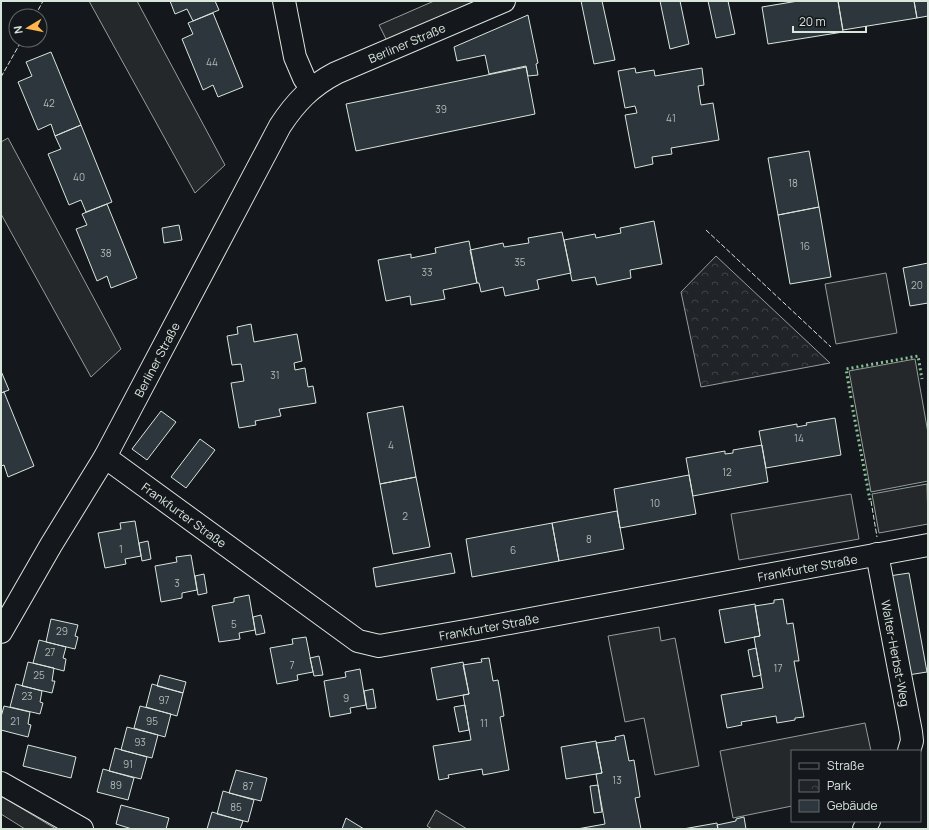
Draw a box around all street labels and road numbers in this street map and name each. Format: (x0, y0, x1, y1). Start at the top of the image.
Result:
street label: Berliner Straße (366, 19, 448, 67)
street label: Berliner Straße (130, 319, 183, 400)
street label: Frankfurter Straße (138, 478, 230, 551)
street label: Frankfurter Straße (756, 550, 859, 585)
street label: Walter-Herbst-Weg (877, 599, 914, 708)
street label: Frankfurter Straße (438, 609, 540, 644)

